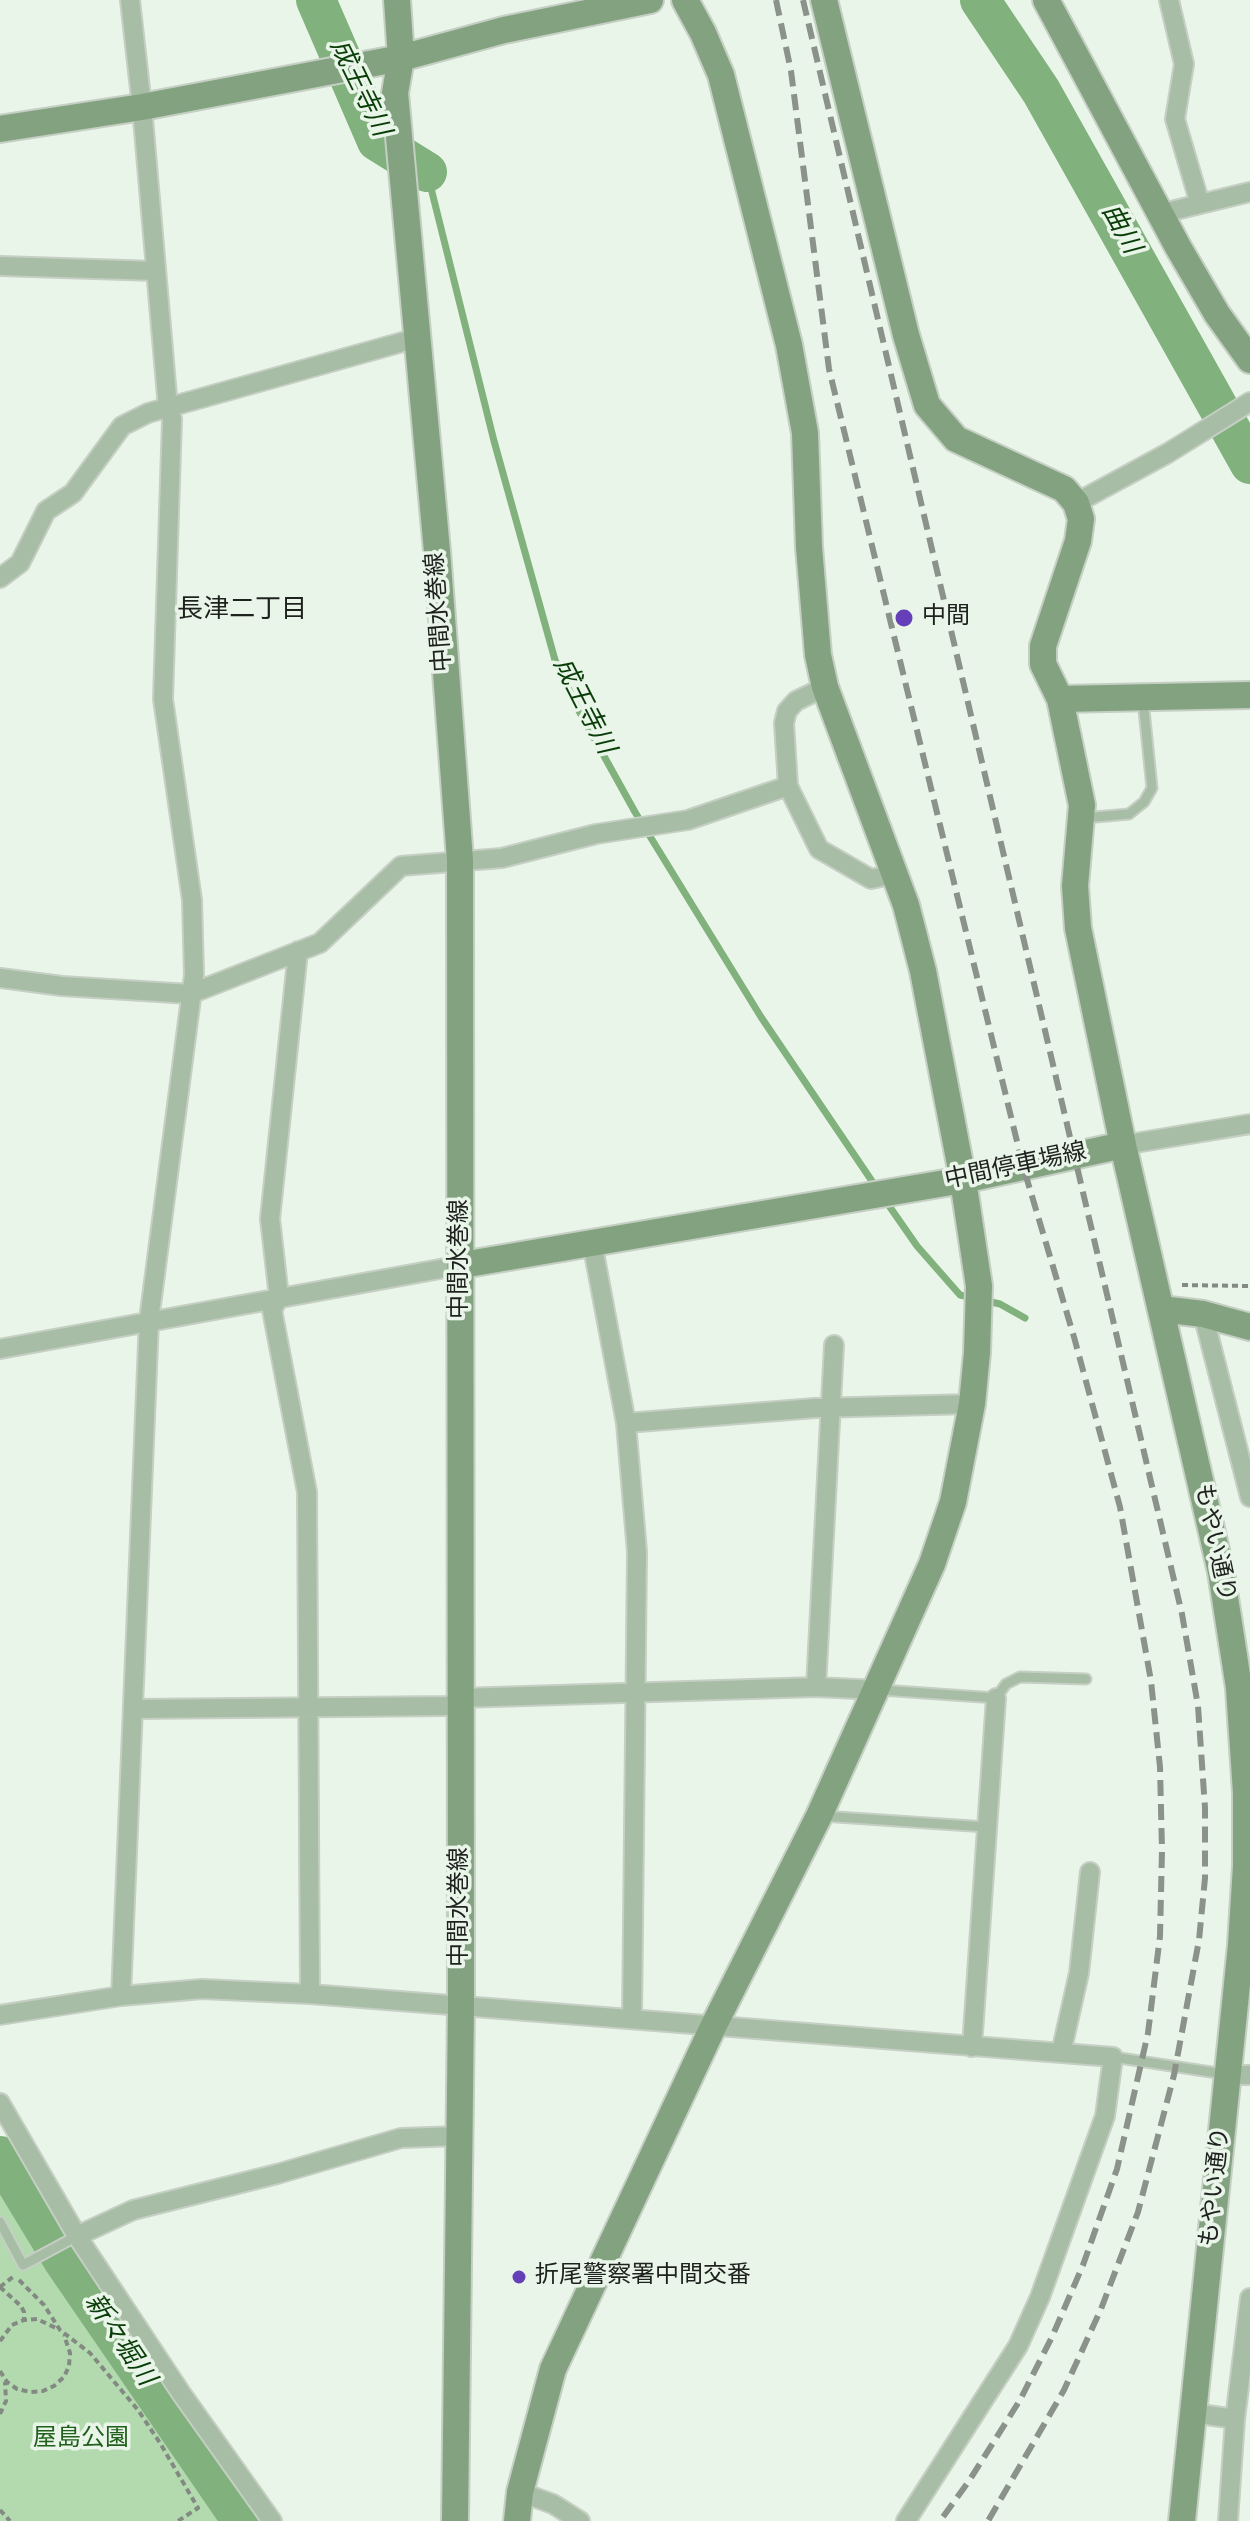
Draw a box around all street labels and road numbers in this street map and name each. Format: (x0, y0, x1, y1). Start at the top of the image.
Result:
street label: 中間水巻線 (422, 551, 460, 673)
street label: 中間停車場線 (943, 1139, 1089, 1197)
street label: 中間水巻線 (447, 1199, 475, 1319)
street label: もやい通り (1186, 1481, 1240, 1605)
street label: 中間水巻線 (447, 1847, 475, 1967)
street label: もやい通り (1196, 2126, 1238, 2248)

